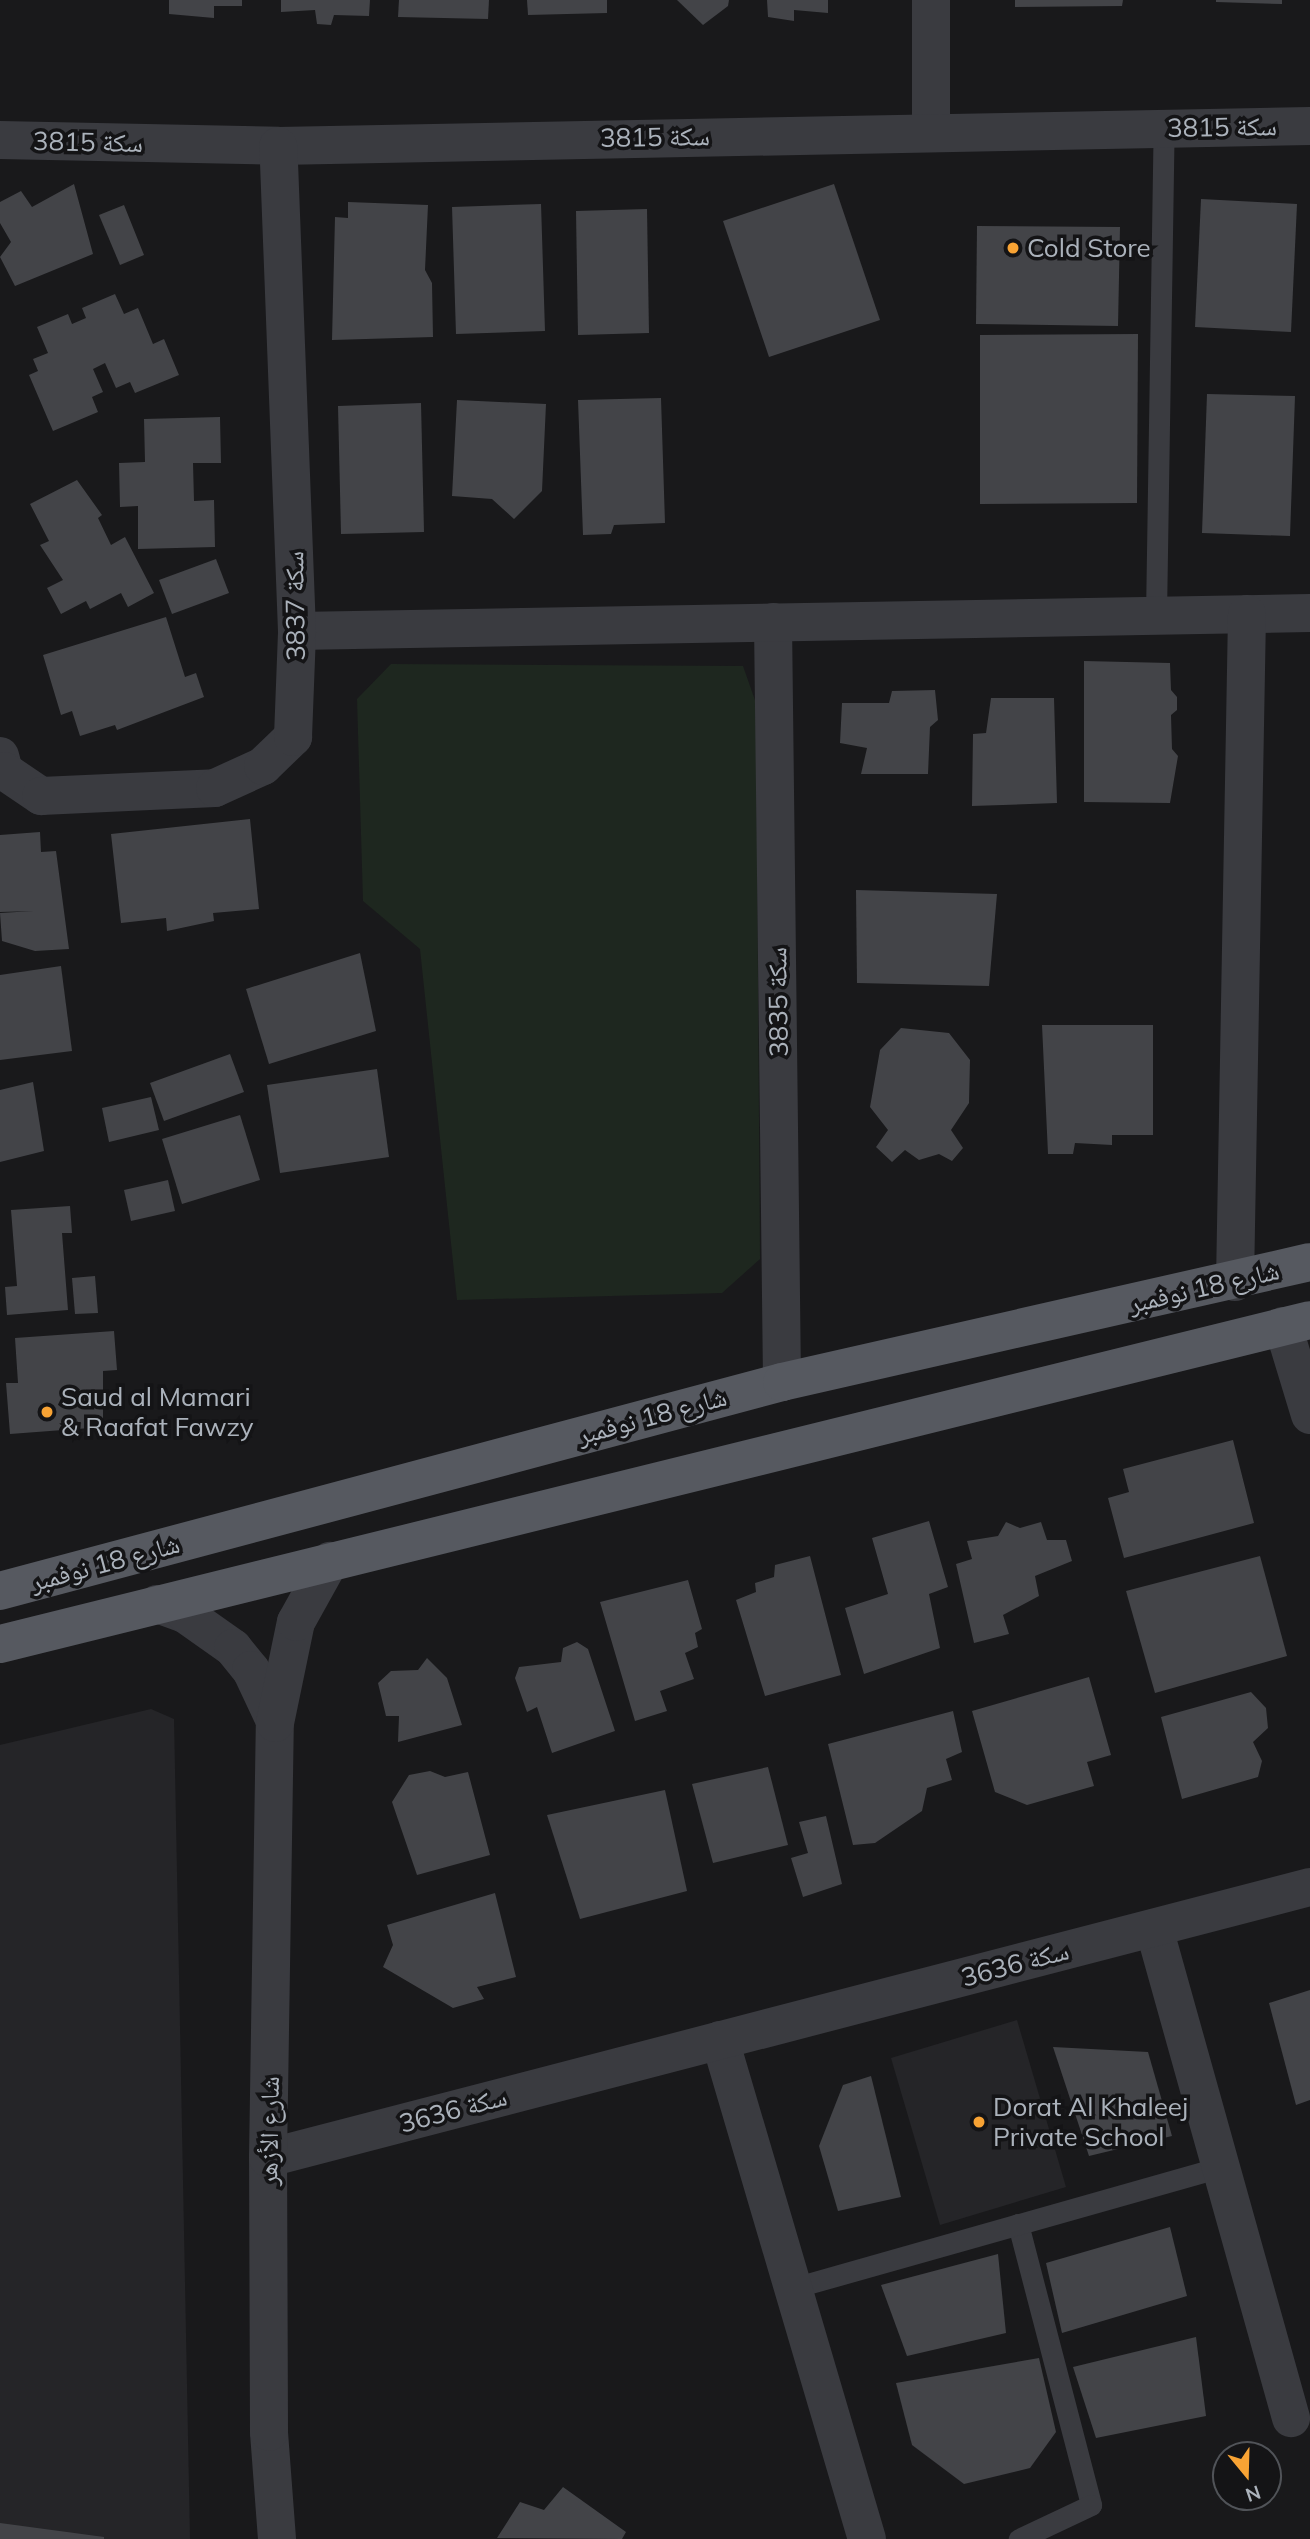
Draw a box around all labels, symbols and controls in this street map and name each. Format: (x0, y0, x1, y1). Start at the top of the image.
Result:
street label: سكة 3815 (1167, 110, 1277, 144)
street label: سكة 3815 (600, 120, 710, 154)
street label: سكة 3815 (33, 125, 143, 159)
place label: Cold Store (1027, 232, 1151, 264)
marker: Cold Store (1005, 240, 1021, 256)
street label: سكة 3837 (278, 551, 312, 661)
street label: سكة 3835 (761, 947, 795, 1057)
street label: شارع 18 نوفمبر (1126, 1255, 1282, 1319)
place label: Saud al Mamari & Raafat Fawzy (61, 1381, 254, 1442)
street label: شارع 18 نوفمبر (574, 1381, 730, 1451)
marker: Saud al Mamari & Raafat Fawzy (39, 1404, 55, 1420)
street label: شارع 18 نوفمبر (27, 1528, 183, 1598)
street label: سكة 3636 (958, 1935, 1072, 1993)
street label: شارع الأزهر (252, 2076, 286, 2186)
street label: سكة 3636 (396, 2081, 510, 2139)
place label: Dorat Al Khaleej Private School (993, 2091, 1188, 2152)
marker: Dorat Al Khaleej Private School (971, 2114, 987, 2130)
north arrow (1212, 2441, 1282, 2511)
text: N (1242, 2480, 1264, 2508)

